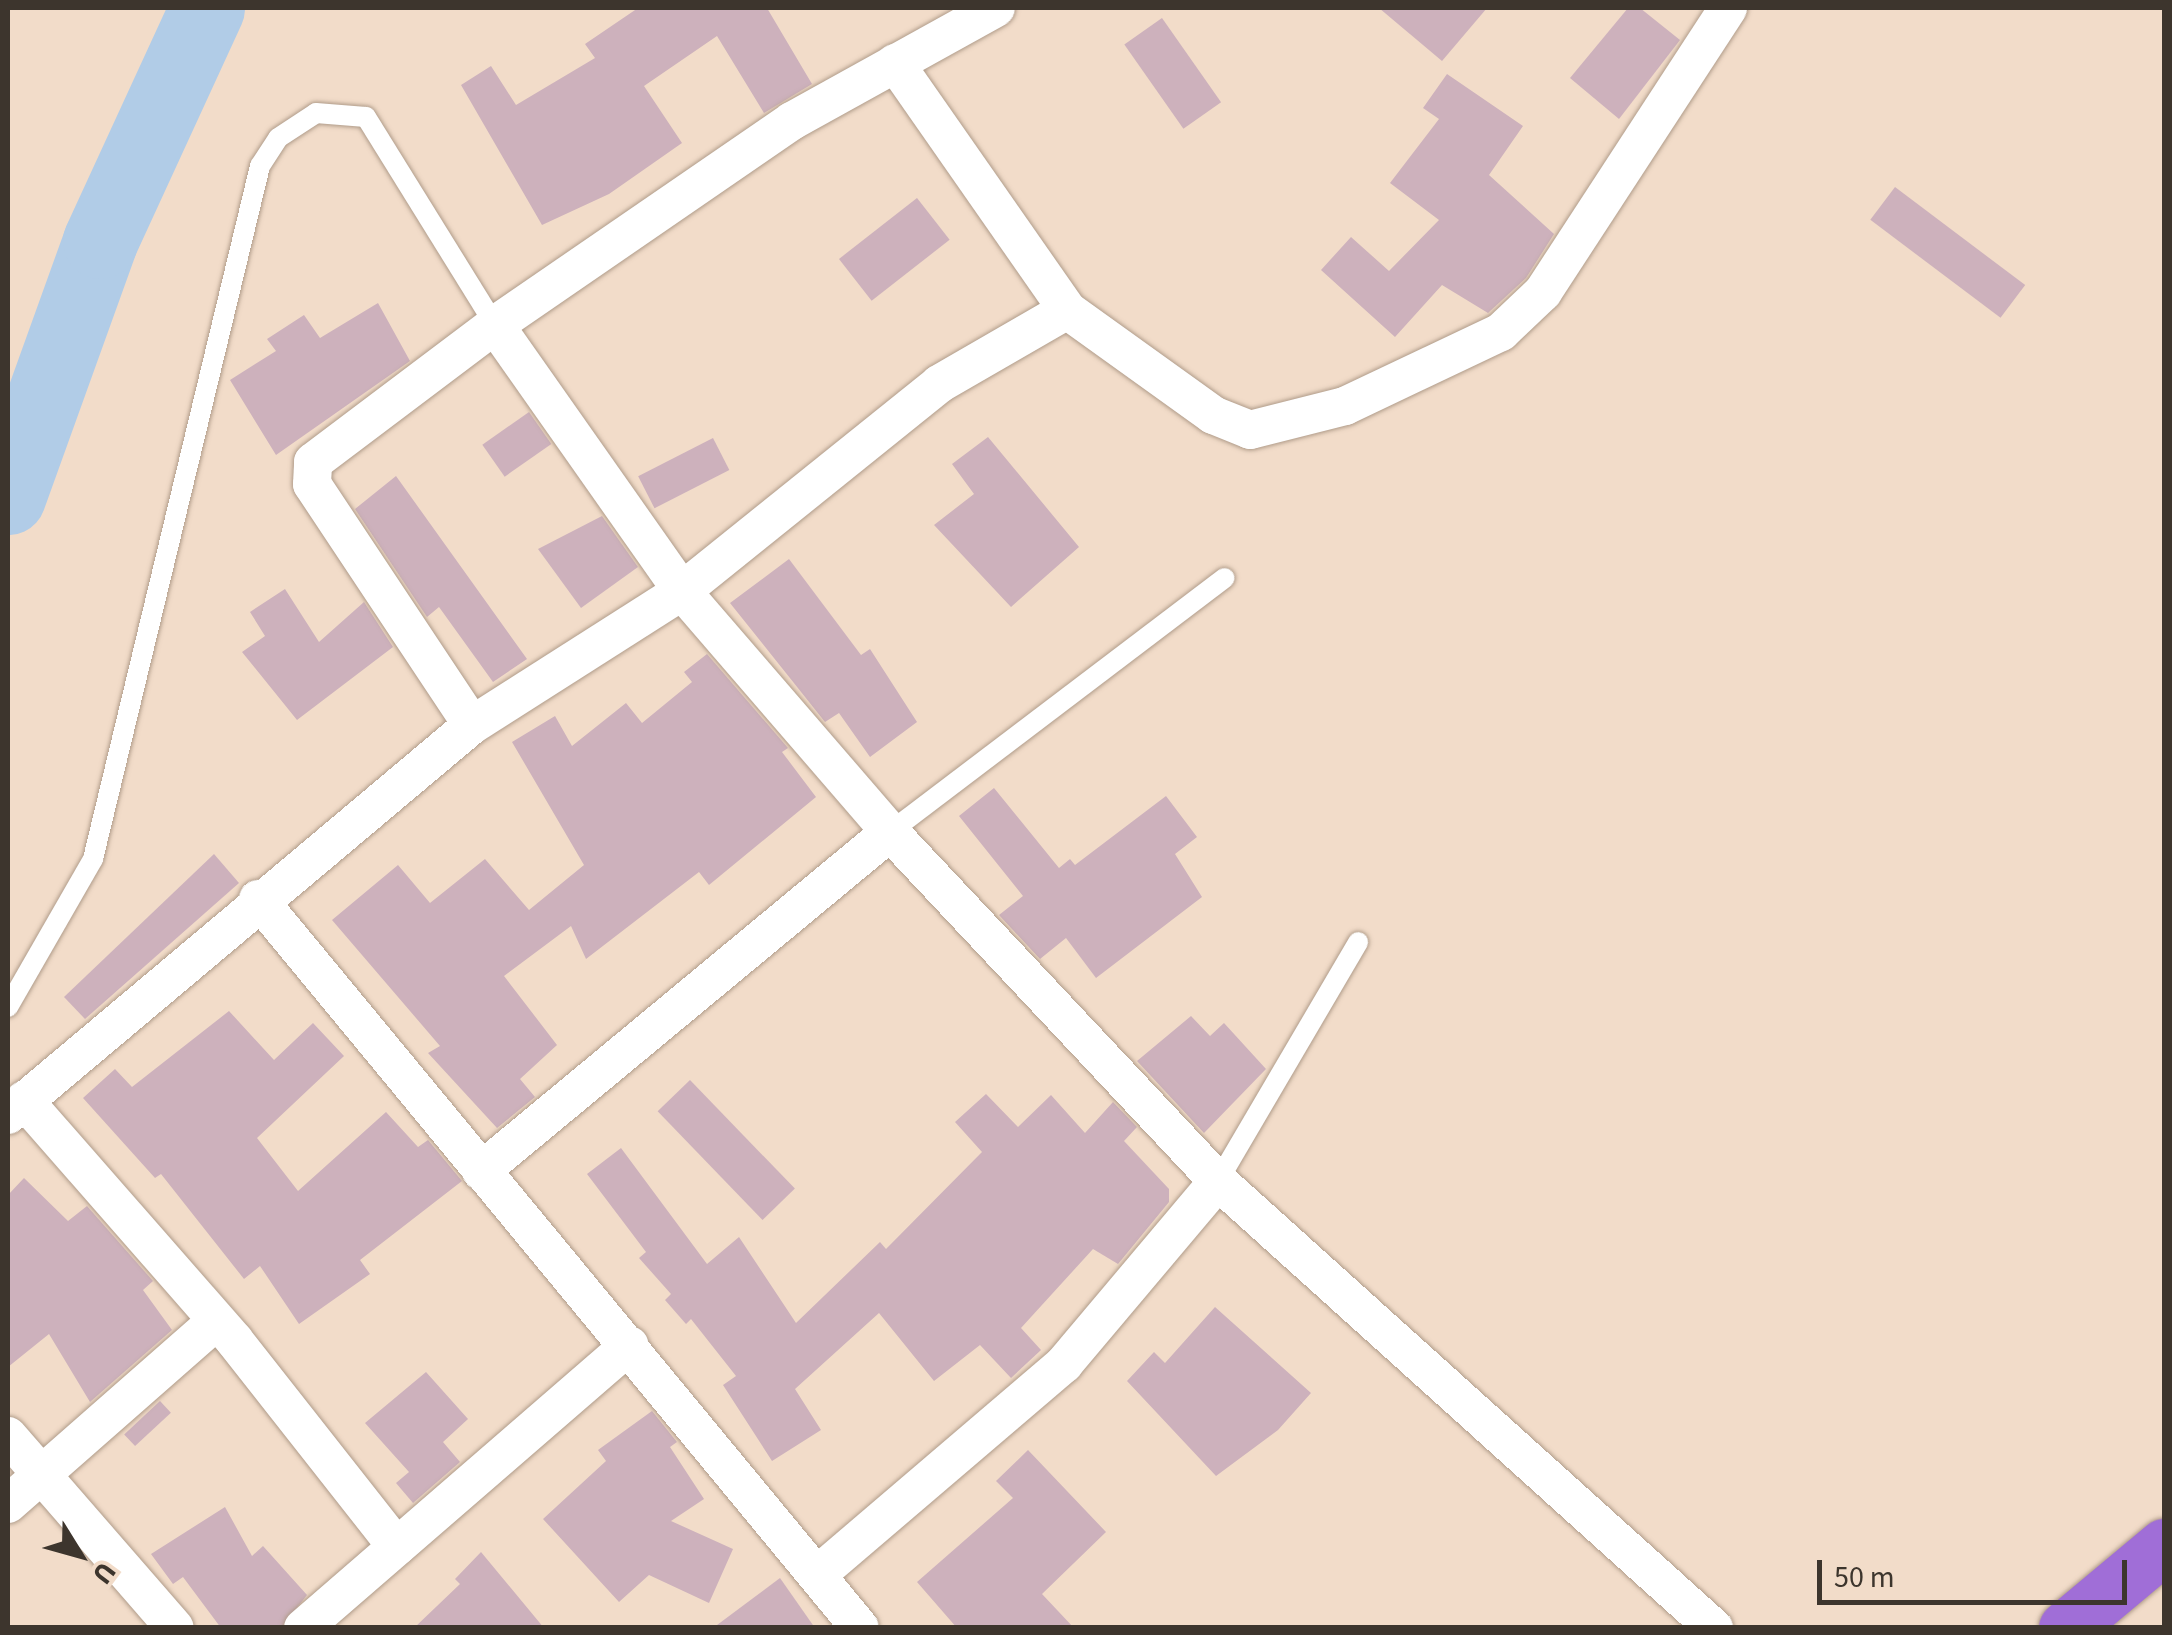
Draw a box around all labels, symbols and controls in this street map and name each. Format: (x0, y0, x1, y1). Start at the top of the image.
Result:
north arrow (30, 1505, 130, 1605)
scale bar (1822, 1540, 2132, 1602)
text: U (82, 1554, 126, 1593)
text: 50 m (1834, 1556, 1895, 1599)

